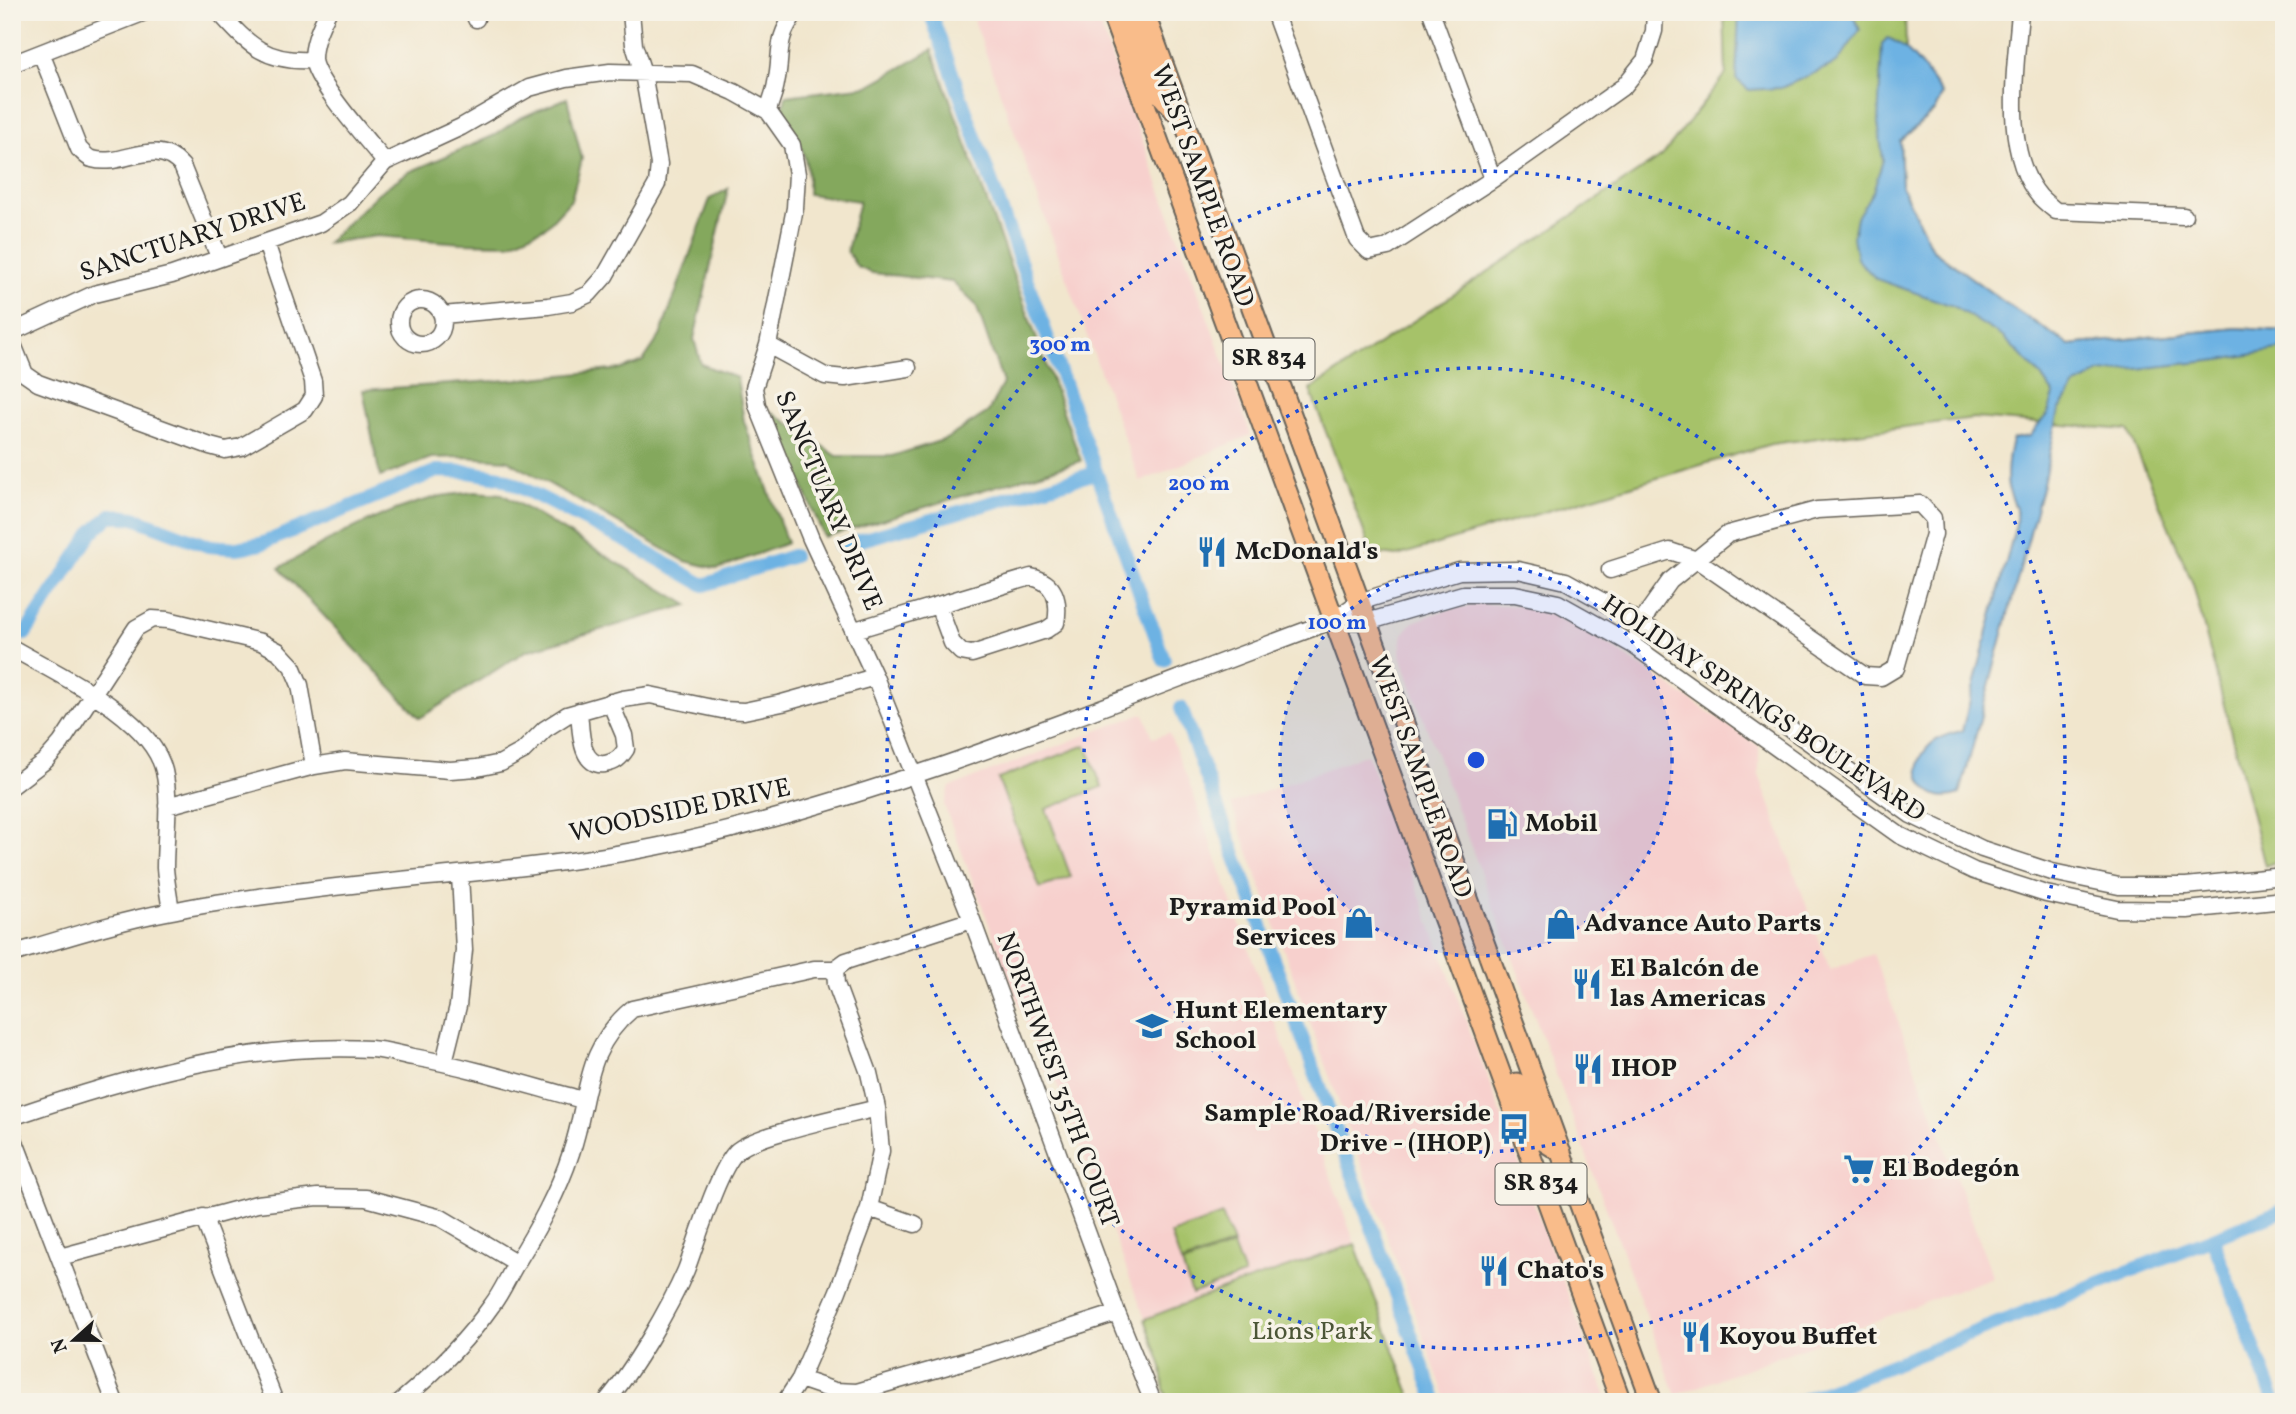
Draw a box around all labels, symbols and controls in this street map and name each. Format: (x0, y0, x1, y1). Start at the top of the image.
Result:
street label: WEST SAMPLE ROAD (1141, 60, 1263, 312)
street label: SANCTUARY DRIVE (75, 184, 311, 292)
text: 300 m (1030, 331, 1090, 360)
road number: SR 834 (1224, 338, 1314, 380)
street label: SANCTUARY DRIVE (765, 385, 891, 617)
text: 200 m (1168, 470, 1230, 499)
place label: McDonald's (1235, 534, 1378, 570)
restaurant icon: McDonald's (1195, 535, 1229, 569)
street label: HOLIDAY SPRINGS BOULEVARD (1594, 587, 1932, 831)
text: 100 m (1307, 609, 1367, 638)
street label: WEST SAMPLE ROAD (1359, 651, 1481, 903)
centre of rings (1464, 748, 1488, 772)
street label: WOODSIDE DRIVE (566, 770, 794, 852)
place label: Mobil (1525, 806, 1598, 842)
fuel station icon: Mobil (1485, 807, 1519, 841)
place label: Pyramid Pool Services (1169, 890, 1336, 956)
shop icon: Pyramid Pool Services (1342, 906, 1376, 940)
place label: Advance Auto Parts (1584, 906, 1822, 942)
shop icon: Advance Auto Parts (1544, 907, 1578, 941)
street label: NORTHWEST 35TH COURT (987, 927, 1127, 1233)
place label: El Balcón de las Americas (1610, 951, 1766, 1017)
restaurant icon: El Balcón de las Americas (1570, 967, 1604, 1001)
place label: Hunt Elementary School (1175, 993, 1388, 1059)
school or university icon: Hunt Elementary School (1135, 1009, 1169, 1043)
place label: IHOP (1611, 1051, 1677, 1087)
restaurant icon: IHOP (1571, 1052, 1605, 1086)
place label: Sample Road/Riverside Drive - (IHOP) (1204, 1096, 1491, 1162)
bus stop icon: Sample Road/Riverside Drive - (IHOP) (1497, 1112, 1531, 1146)
place label: El Bodegón (1882, 1151, 2020, 1187)
supermarket icon: El Bodegón (1842, 1152, 1876, 1186)
road number: SR 834 (1496, 1164, 1586, 1204)
place label: Chato's (1517, 1253, 1604, 1289)
restaurant icon: Chato's (1477, 1254, 1511, 1288)
north arrow (38, 1306, 108, 1376)
park label: Lions Park (1251, 1314, 1373, 1350)
place label: Koyou Buffet (1719, 1319, 1877, 1355)
restaurant icon: Koyou Buffet (1679, 1320, 1713, 1354)
text: N (45, 1334, 75, 1356)

